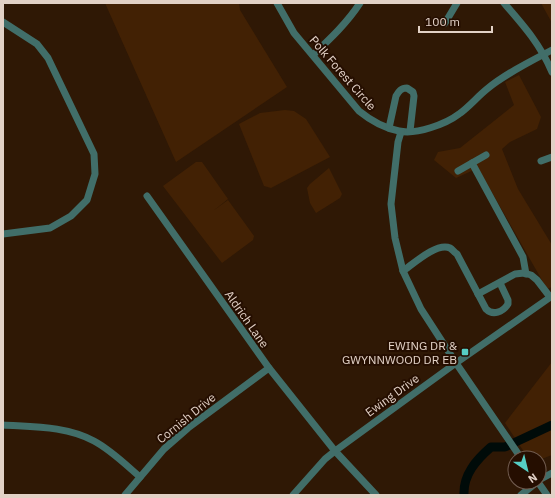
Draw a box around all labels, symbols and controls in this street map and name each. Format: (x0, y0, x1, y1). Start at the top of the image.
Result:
scale bar (419, 8, 492, 34)
text: 100 m (425, 14, 460, 29)
street label: Polk Forest Circle (307, 33, 380, 114)
street label: Aldrich Lane (222, 287, 273, 351)
place label: EWING DR & GWYNNWOOD DR EB (342, 338, 458, 367)
marker: EWING DR & GWYNNWOOD DR EB (460, 347, 470, 357)
street label: Ewing Drive (362, 370, 422, 420)
street label: Cornish Drive (153, 389, 219, 446)
north arrow (507, 450, 547, 490)
text: N (525, 470, 540, 486)

